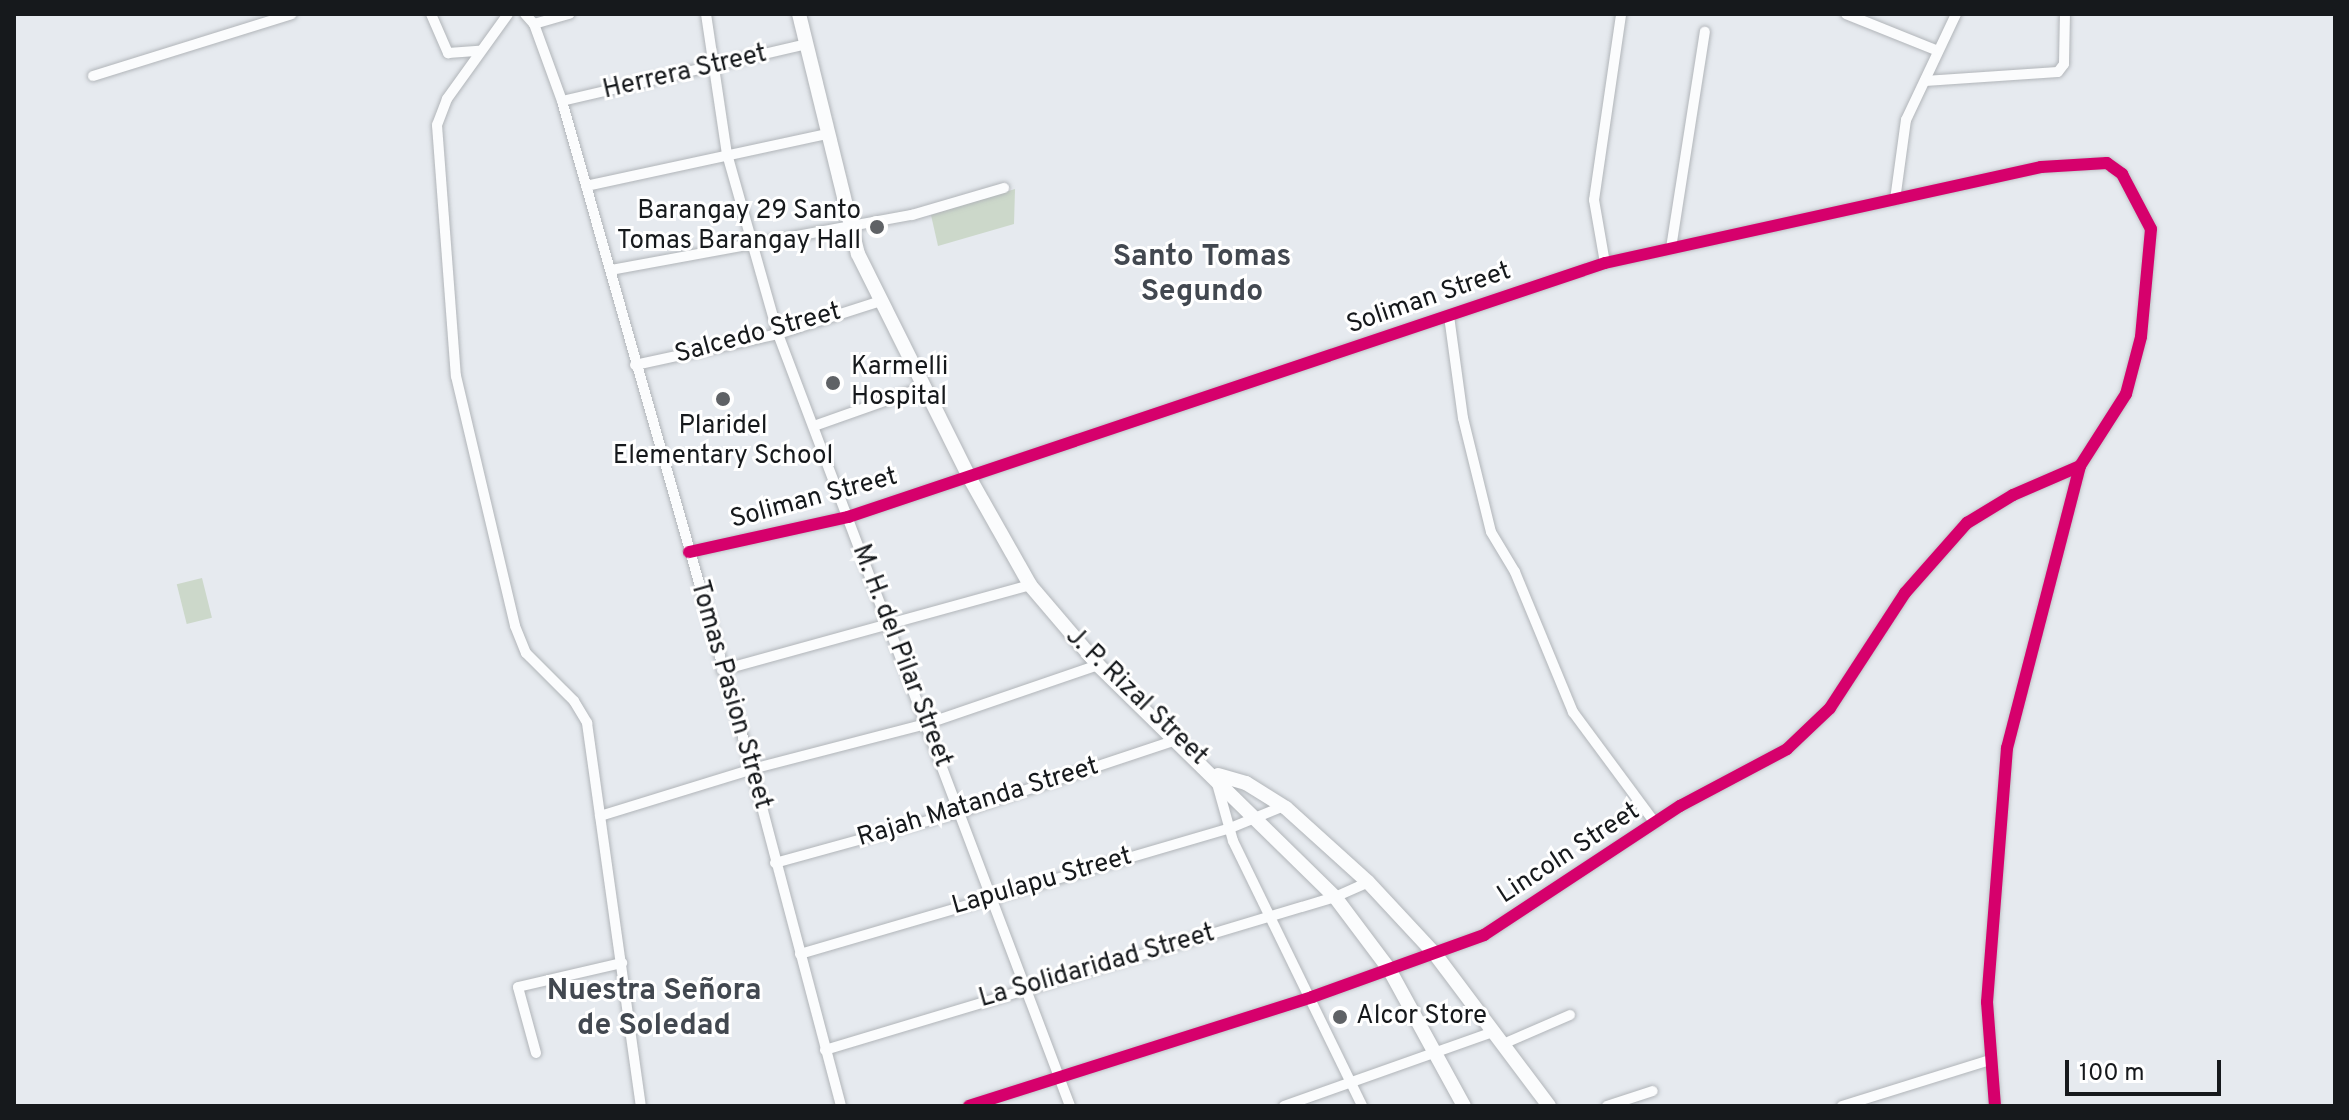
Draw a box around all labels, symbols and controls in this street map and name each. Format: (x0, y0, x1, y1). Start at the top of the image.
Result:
street label: Herrera Street (600, 39, 770, 107)
place label: Barangay 29 Santo Tomas Barangay Hall (617, 196, 861, 258)
marker: Barangay 29 Santo Tomas Barangay Hall (868, 218, 886, 236)
district label: Santo Tomas Segundo (1113, 240, 1291, 310)
street label: Soliman Street (1343, 256, 1515, 342)
street label: Salcedo Street (672, 297, 844, 371)
place label: Karmelli Hospital (851, 352, 948, 414)
marker: Karmelli Hospital (822, 372, 844, 394)
marker: Plaridel Elementary School (714, 390, 732, 408)
place label: Plaridel Elementary School (613, 411, 833, 472)
street label: Soliman Street (727, 462, 901, 536)
street label: M. H. del Pilar Street (844, 540, 958, 772)
street label: Tomas Pasion Street (682, 577, 778, 813)
street label: J. P. Rizal Street (1058, 621, 1214, 773)
street label: Rajah Matanda Street (854, 751, 1102, 855)
street label: Lincoln Street (1492, 797, 1646, 911)
street label: Lapulapu Street (948, 841, 1136, 923)
street label: La Solidaridad Street (976, 918, 1218, 1016)
district label: Nuestra Señora de Soledad (547, 974, 761, 1044)
place label: Alcor Store (1356, 1001, 1487, 1033)
marker: Alcor Store (1331, 1008, 1349, 1026)
scale bar (2069, 1044, 2225, 1094)
text: 100 m (2079, 1059, 2145, 1089)

